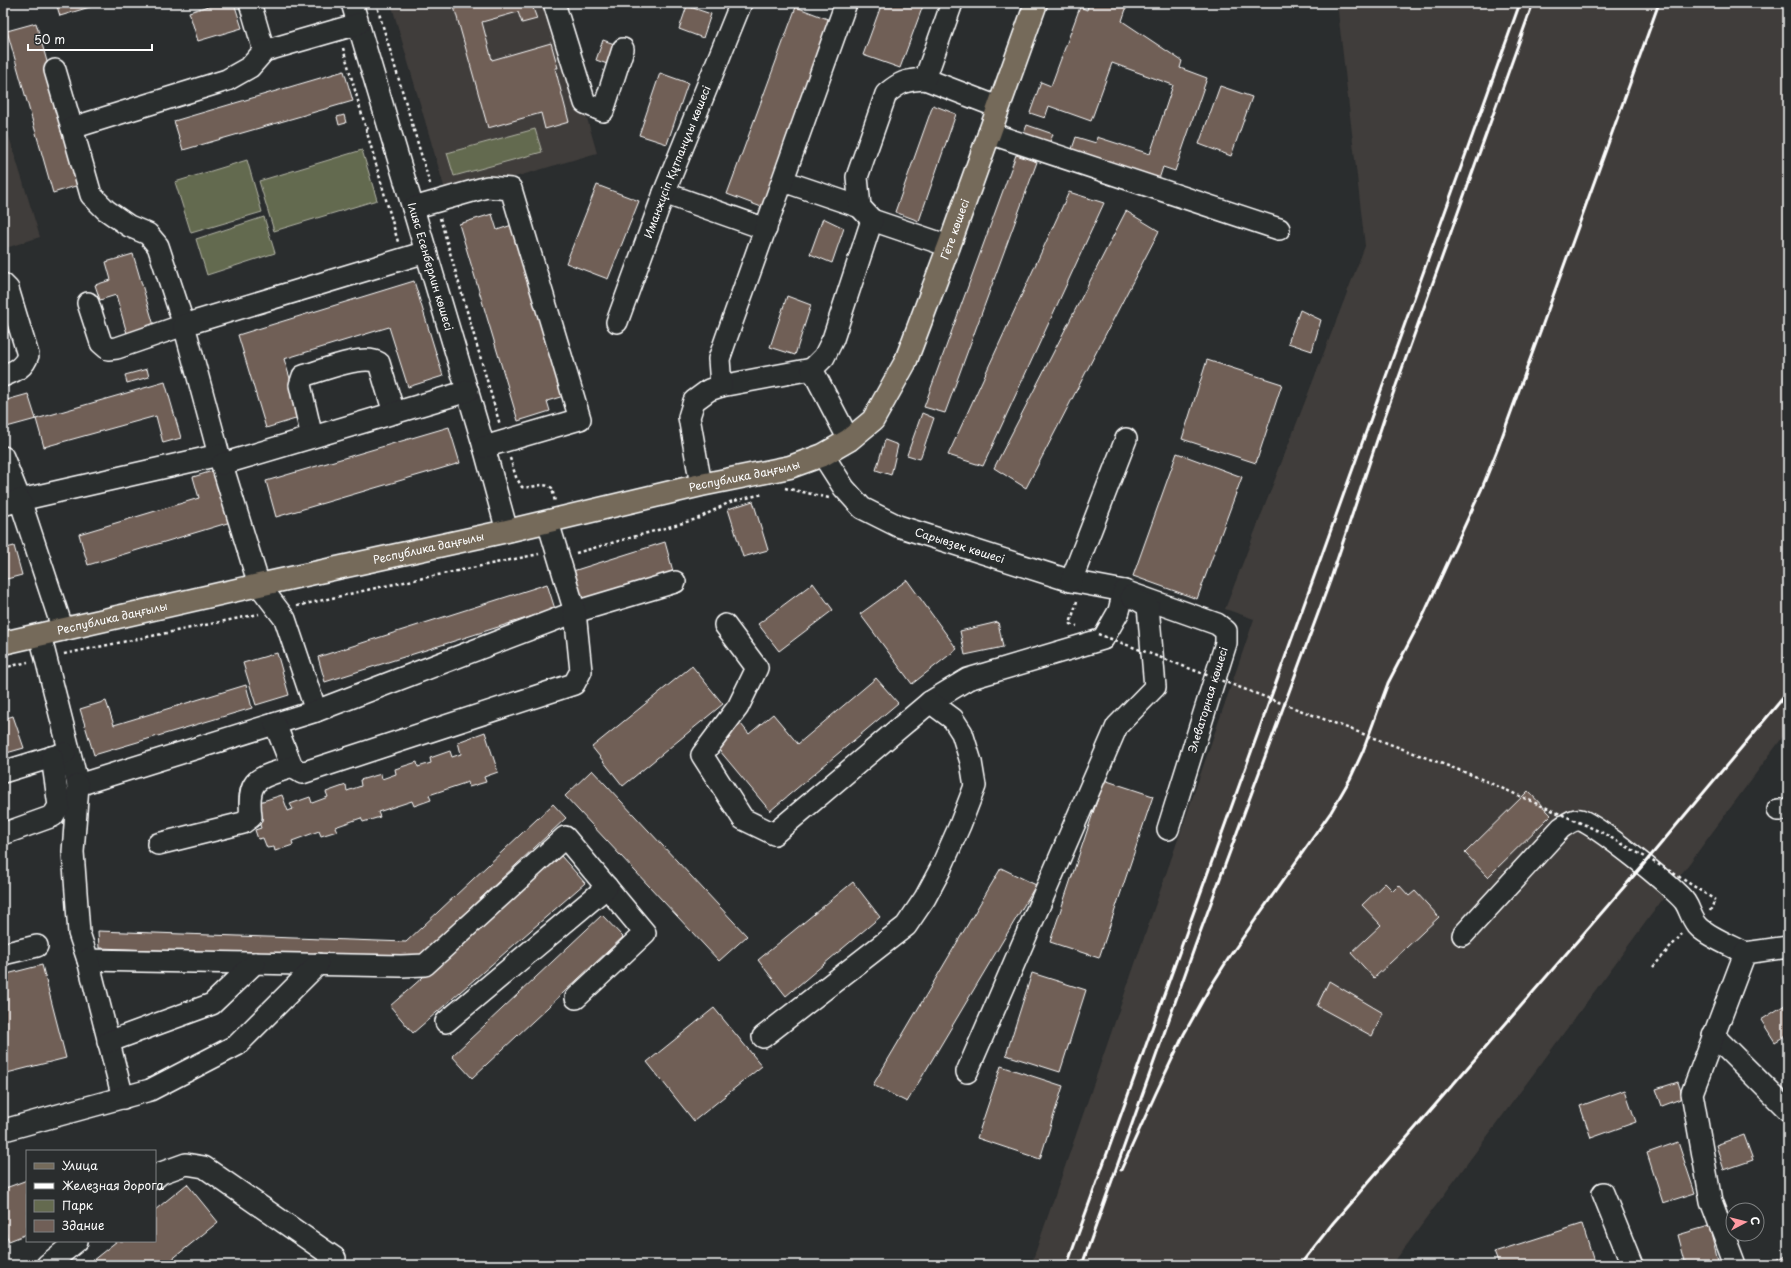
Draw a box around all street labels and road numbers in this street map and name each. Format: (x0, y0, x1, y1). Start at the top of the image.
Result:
street label: Иманжүсіп Құтпанұлы көшесі (639, 83, 715, 241)
street label: Гёте көшесі (936, 196, 973, 262)
street label: Ілияс Есенберлин көшесі (404, 200, 458, 333)
street label: Республика даңғылы (687, 455, 802, 496)
street label: Сарыөзек көшесі (913, 523, 1007, 567)
street label: Республика даңғылы (371, 527, 486, 568)
street label: Республика даңғылы (55, 597, 169, 639)
street label: Элеваторная көшесі (1183, 645, 1232, 755)

